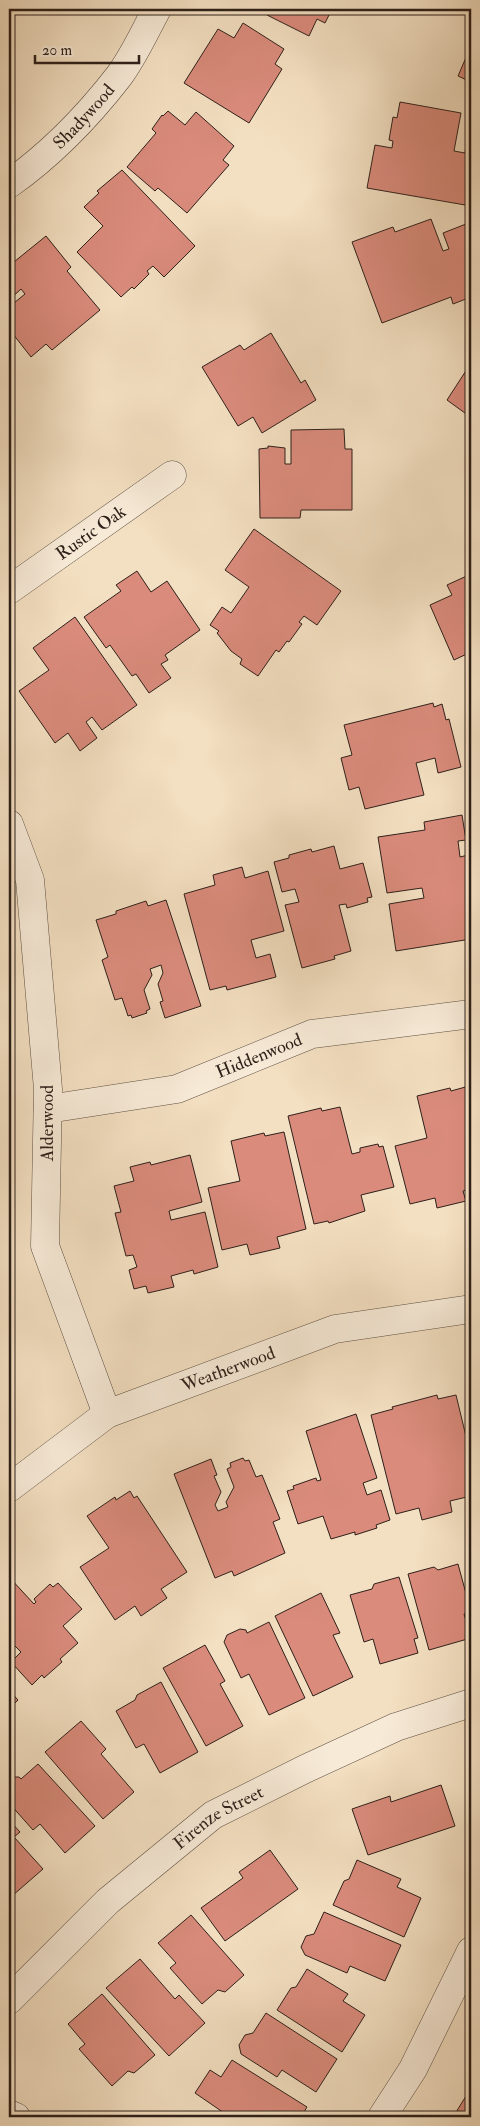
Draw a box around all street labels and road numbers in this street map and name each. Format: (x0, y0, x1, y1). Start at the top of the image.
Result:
street label: Shadywood (48, 79, 120, 154)
street label: Rustic Oak (51, 500, 131, 565)
street label: Hiddenwood (212, 1028, 306, 1083)
street label: Alderwood (36, 1085, 59, 1162)
street label: Weatherwood (177, 1341, 278, 1397)
street label: Firenze Street (168, 1780, 267, 1854)

